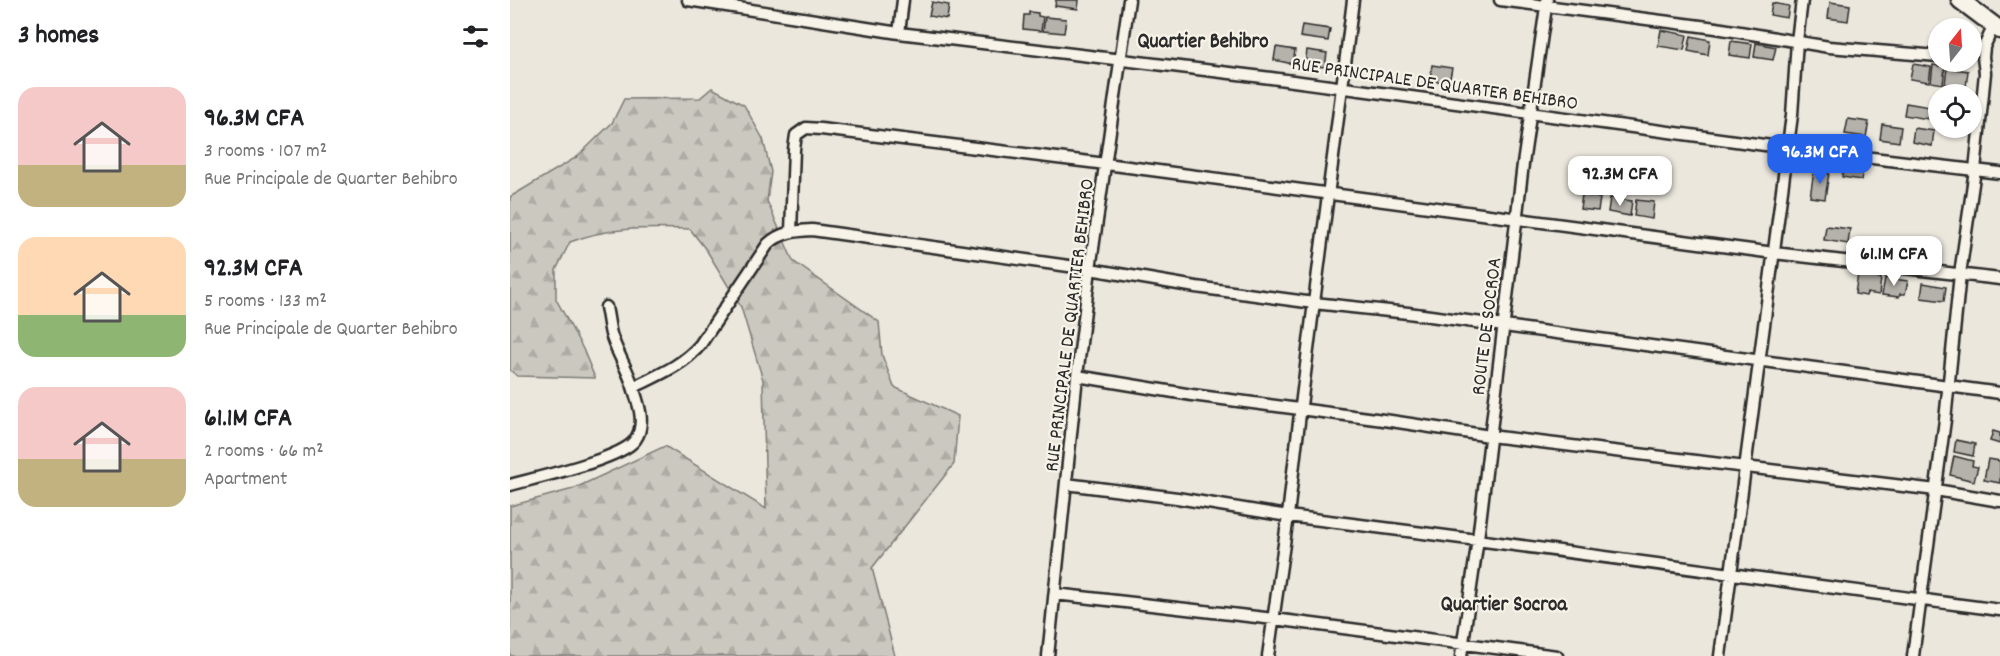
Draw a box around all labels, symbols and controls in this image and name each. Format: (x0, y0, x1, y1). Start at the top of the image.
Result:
text: 3 homes (18, 18, 99, 55)
north arrow (1928, 18, 1982, 72)
map controls (1928, 18, 1982, 138)
icon: filters (459, 20, 492, 53)
district label: Quartier Behibro (1137, 28, 1269, 58)
street label: RUE PRINCIPALE DE QUARTER BEHIBRO (1290, 51, 1580, 119)
button: locate (1928, 84, 1982, 138)
text: 96.3M CFA (204, 101, 304, 138)
icon: home (66, 111, 138, 183)
pin: 96.3M CFA (1751, 134, 1889, 185)
text: 3 rooms · 107 m² (204, 138, 327, 166)
text: 96.3M CFA (1781, 139, 1859, 167)
pin: 92.3M CFA (1551, 156, 1689, 207)
text: 92.3M CFA (1582, 161, 1658, 189)
text: Rue Principale de Quarter Behibro (204, 166, 458, 194)
street label: RUE PRINCIPALE DE QUARTIER BEHIBRO (1039, 177, 1103, 474)
pin: 61.1M CFA (1825, 236, 1963, 287)
text: 61.1M CFA (1860, 241, 1928, 269)
text: 92.3M CFA (204, 251, 303, 288)
street label: ROUTE DE SOCROA (1466, 256, 1510, 397)
icon: home (66, 261, 138, 333)
text: 5 rooms · 133 m² (204, 288, 327, 316)
text: Rue Principale de Quarter Behibro (204, 316, 458, 344)
text: 61.1M CFA (204, 401, 292, 438)
icon: home (66, 411, 138, 483)
text: 2 rooms · 66 m² (204, 438, 324, 466)
text: Apartment (204, 466, 287, 494)
district label: Quartier Socroa (1441, 591, 1568, 621)

